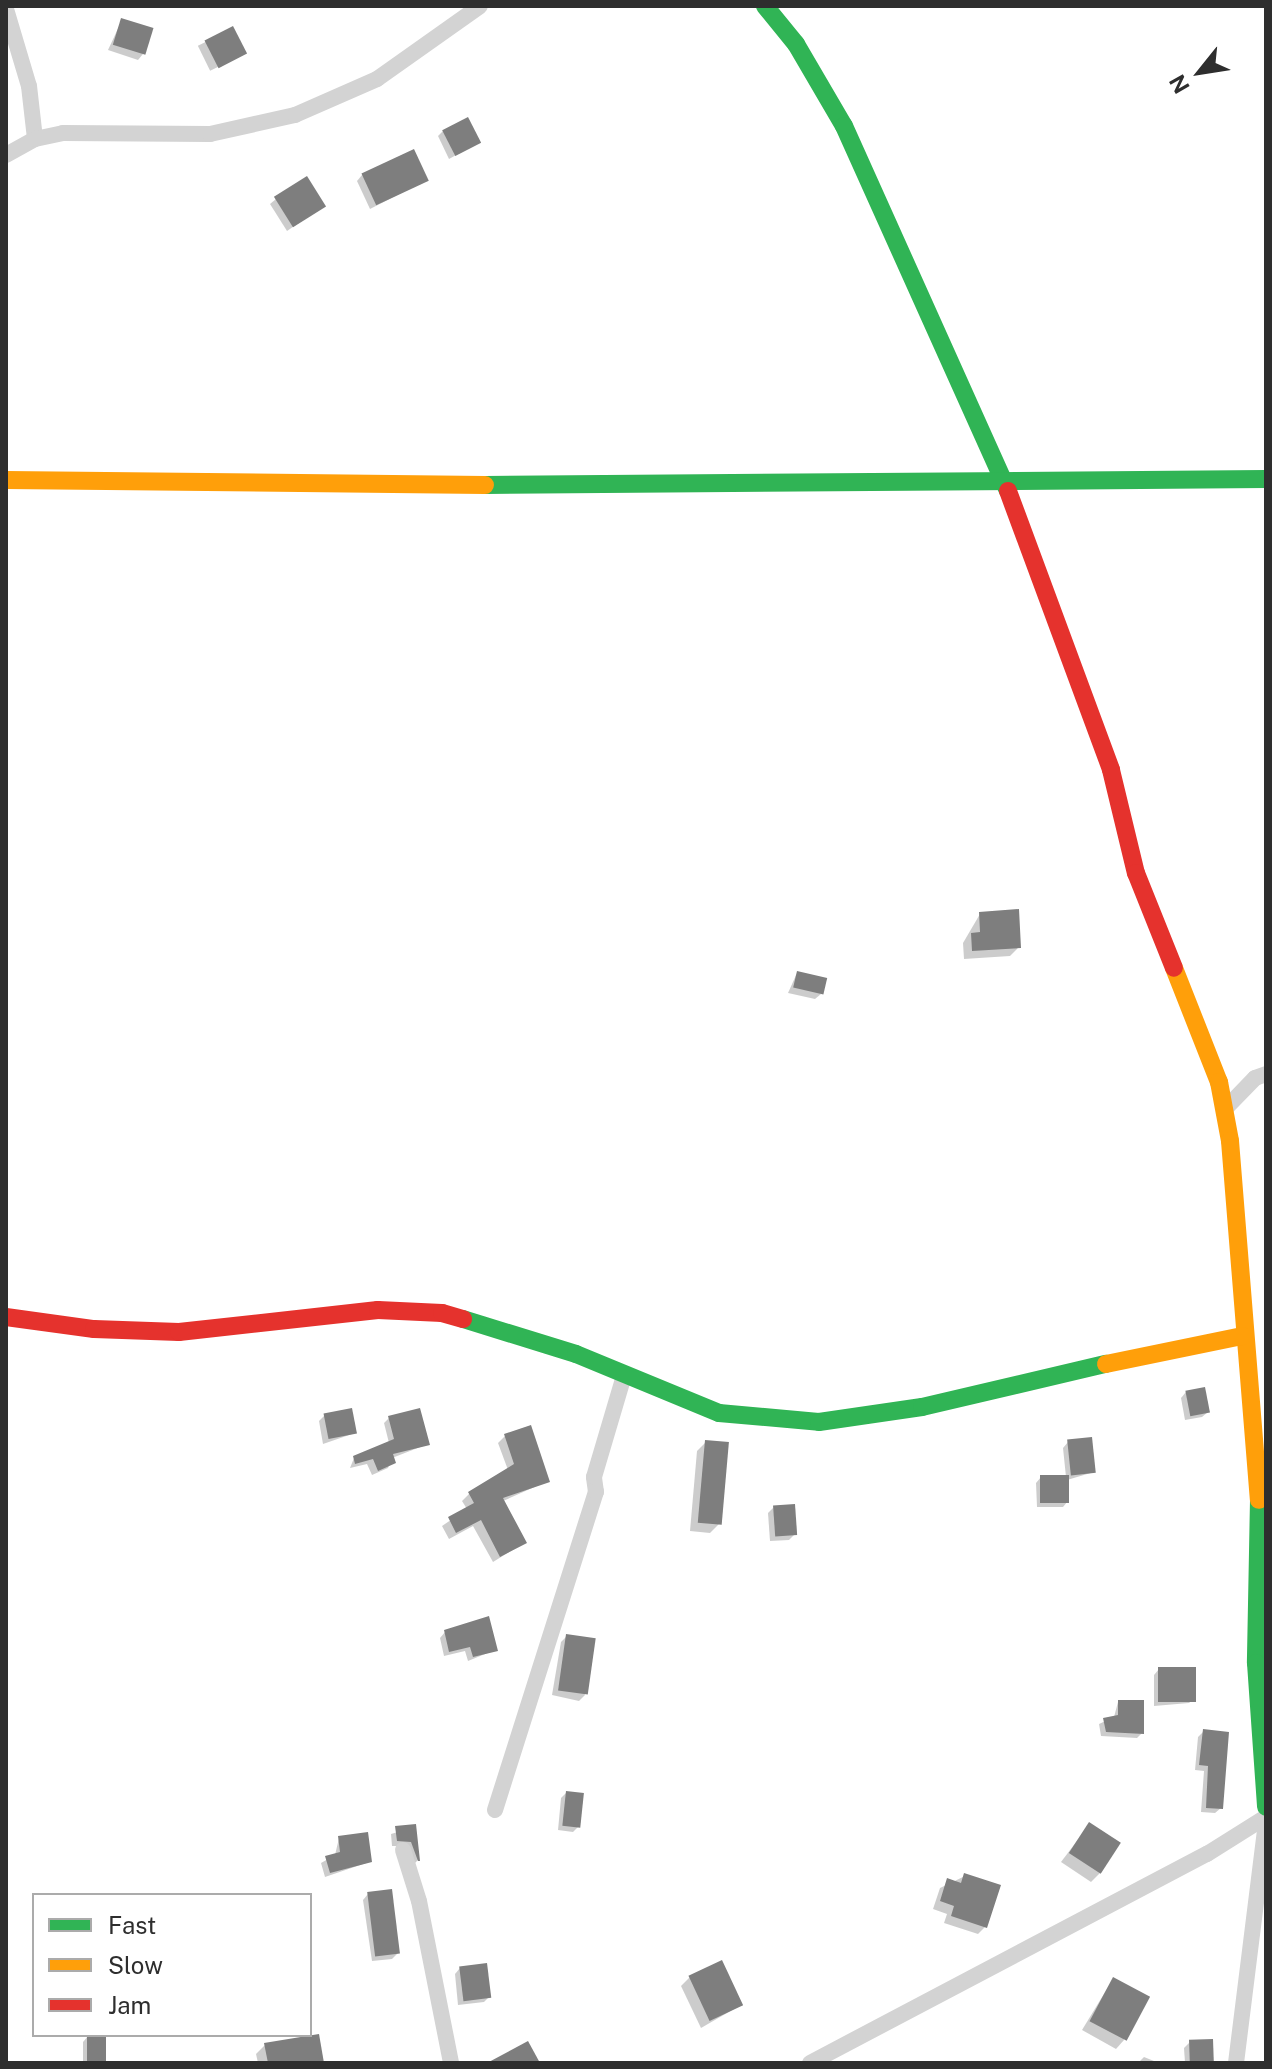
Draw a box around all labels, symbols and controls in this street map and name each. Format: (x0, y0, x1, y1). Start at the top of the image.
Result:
north arrow (1160, 32, 1240, 112)
text: N (1164, 70, 1195, 98)
legend (32, 1893, 312, 2037)
text: Fast (108, 1911, 156, 1939)
text: Slow (108, 1951, 163, 1979)
text: Jam (108, 1991, 151, 2019)

